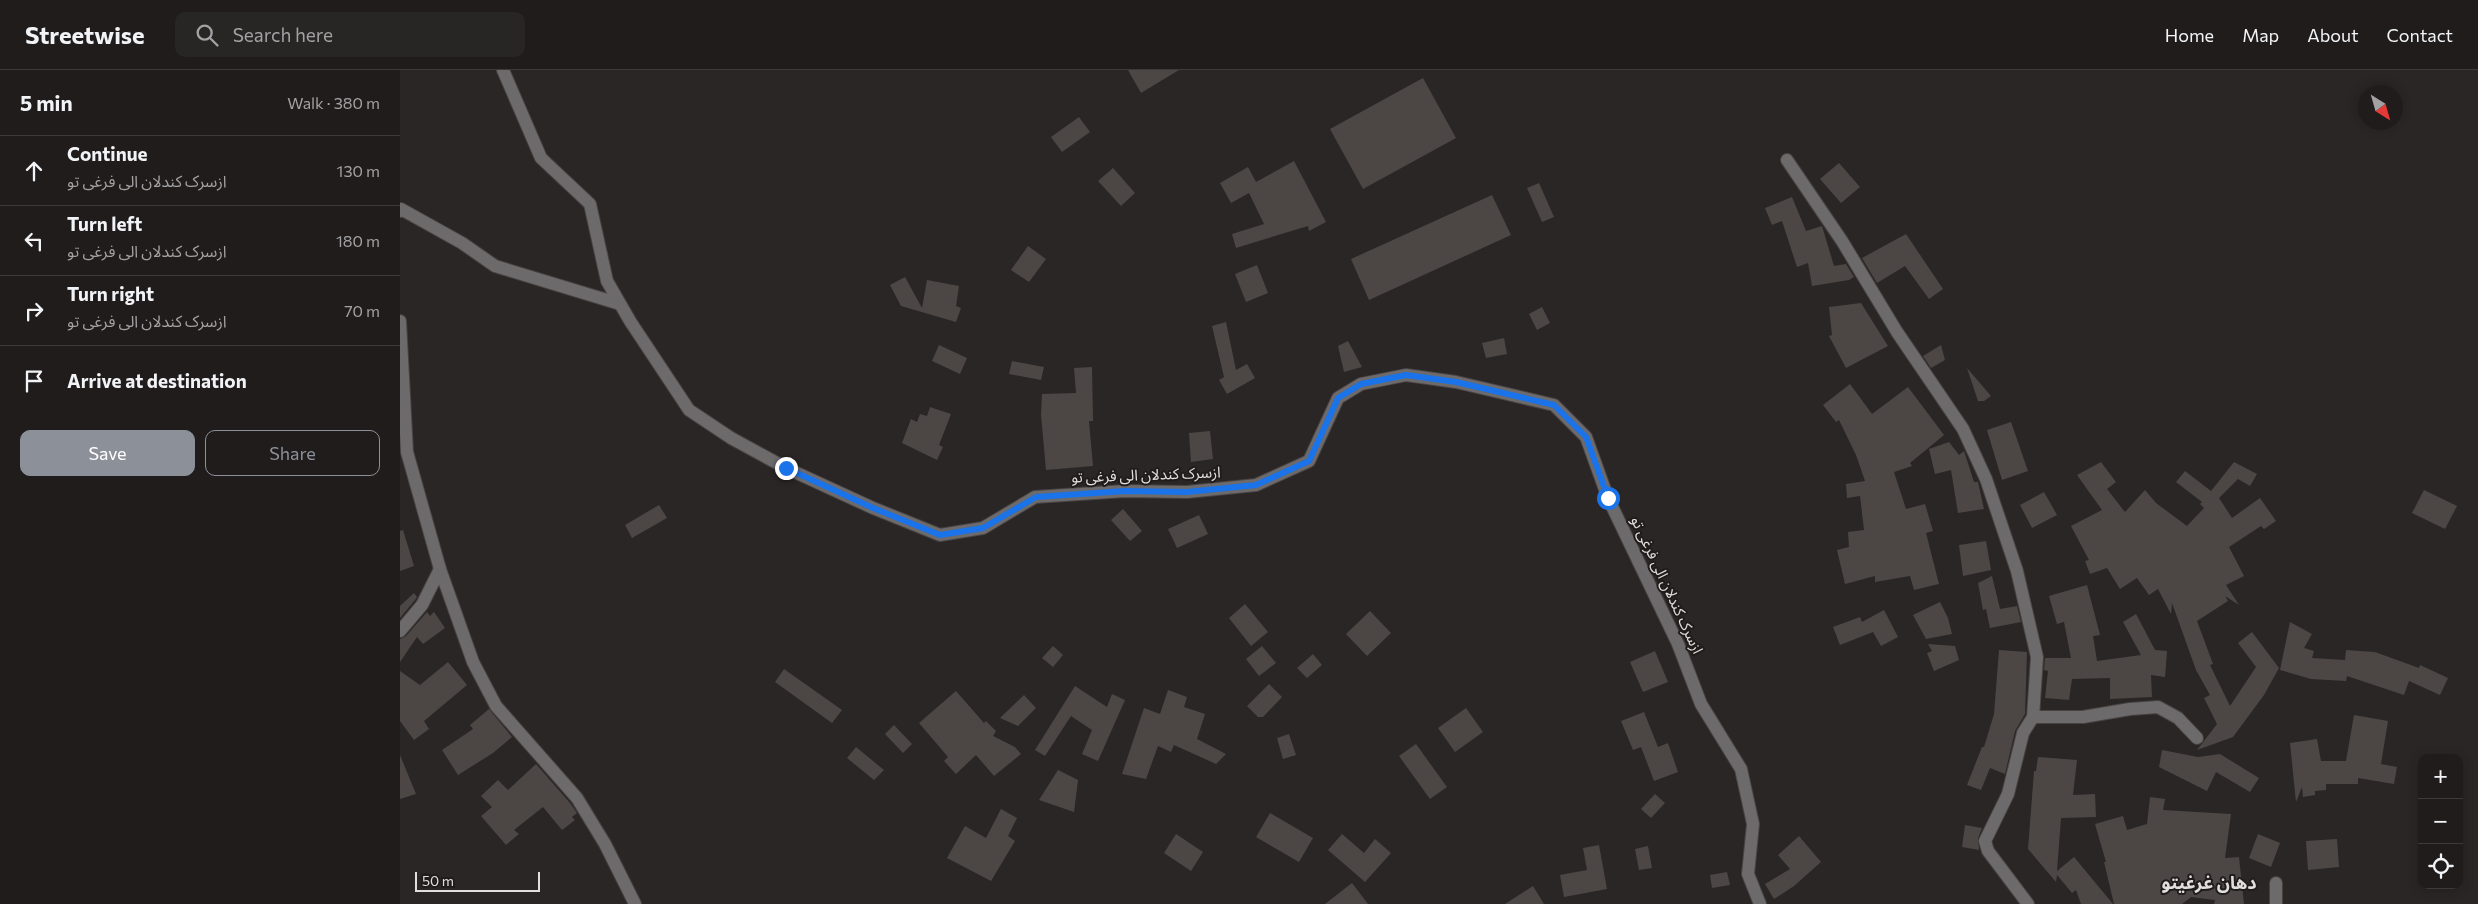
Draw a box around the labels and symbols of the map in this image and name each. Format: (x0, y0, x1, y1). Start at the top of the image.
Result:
north arrow (2358, 85, 2403, 130)
route end (775, 457, 798, 480)
street label: ازسرک کندلان الی فرغی تو (1071, 462, 1221, 487)
route start (1597, 487, 1620, 510)
street label: ازسرک کندلان الی فرغی تو (1627, 513, 1708, 657)
scale bar (415, 869, 540, 892)
district label: دهان غرغیتو (2161, 871, 2257, 894)

